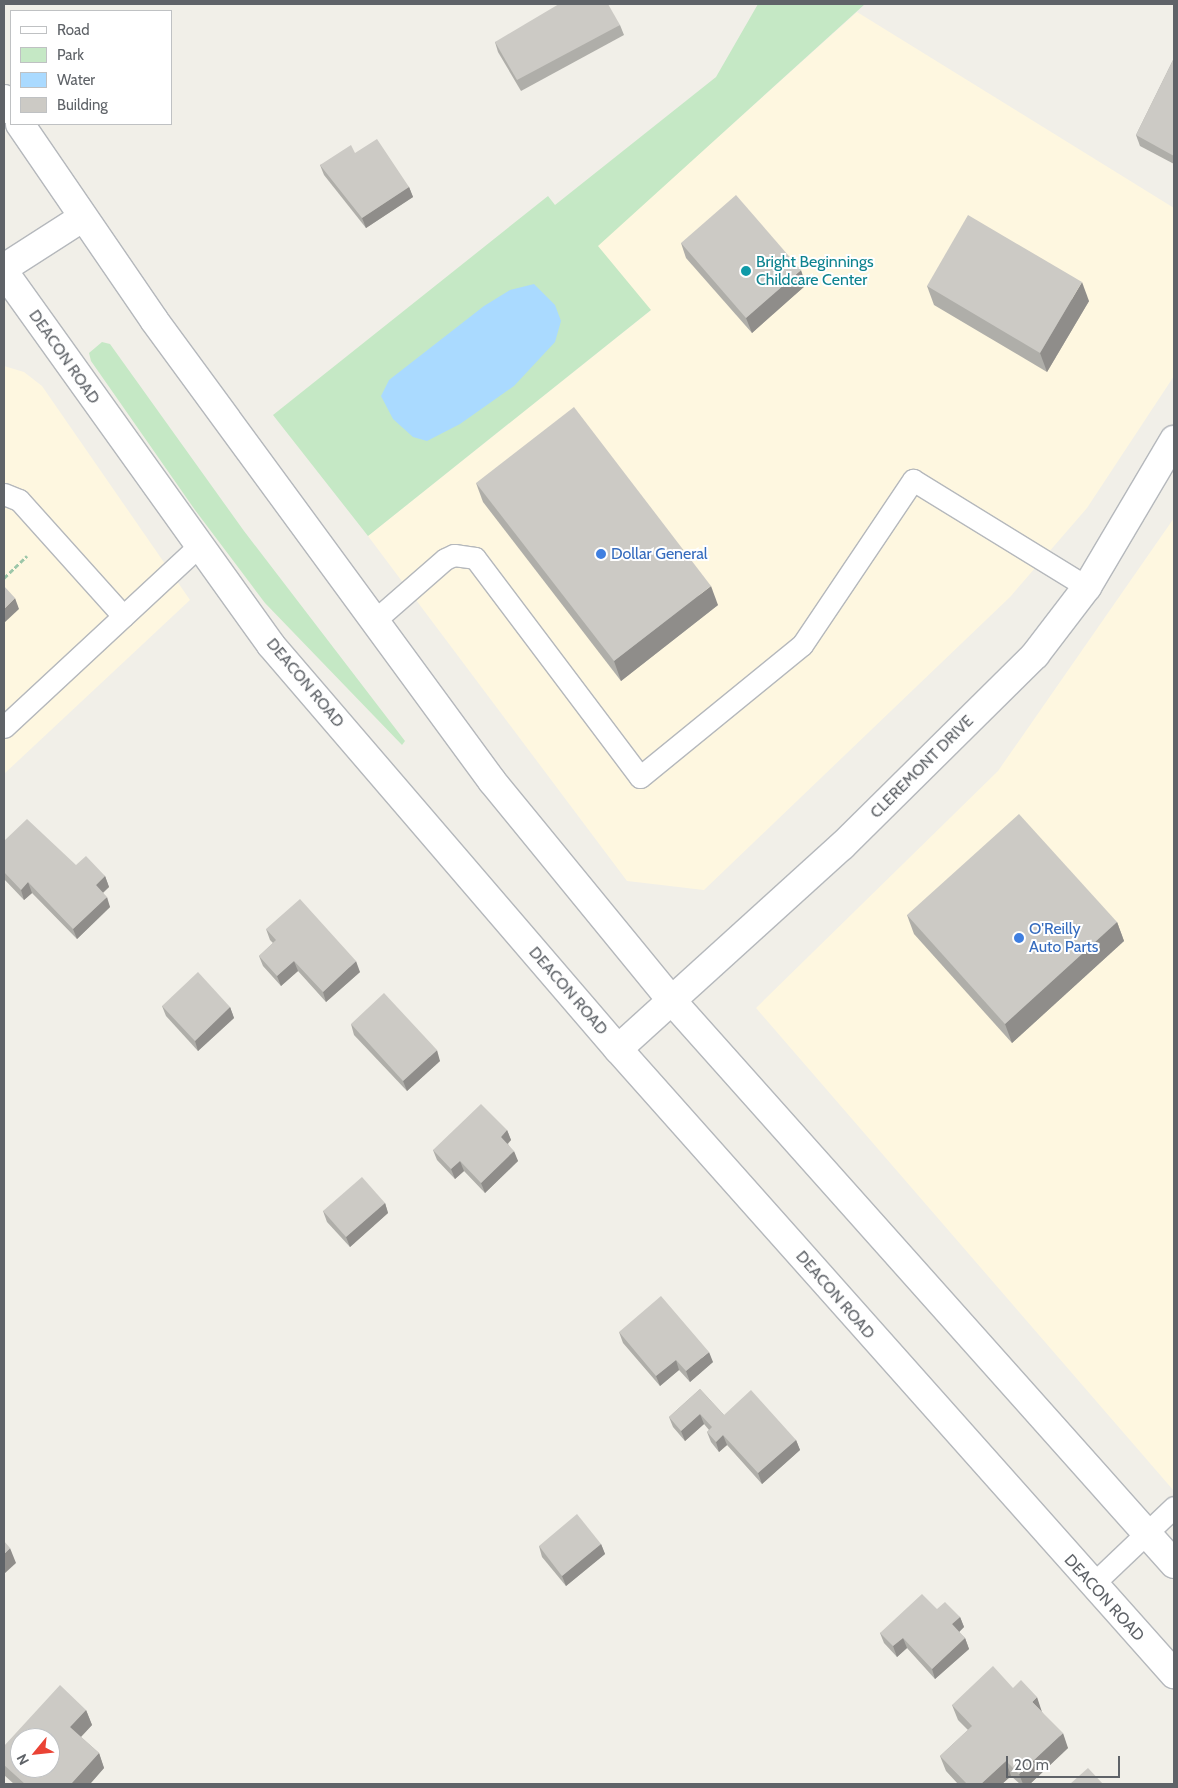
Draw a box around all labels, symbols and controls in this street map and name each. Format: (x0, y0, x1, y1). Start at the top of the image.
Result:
legend (10, 10, 172, 125)
text: Road (57, 21, 90, 39)
text: Park (57, 46, 84, 64)
text: Water (57, 71, 95, 89)
text: Building (57, 96, 108, 114)
place label: Bright Beginnings Childcare Center (756, 252, 874, 290)
marker: Bright Beginnings Childcare Center (740, 265, 752, 277)
street label: DEACON ROAD (25, 306, 103, 408)
place label: Dollar General (611, 544, 708, 564)
marker: Dollar General (595, 548, 607, 560)
street label: DEACON ROAD (262, 635, 348, 731)
street label: CLEREMONT DRIVE (866, 711, 978, 823)
place label: O'Reilly Auto Parts (1029, 919, 1098, 957)
marker: O'Reilly Auto Parts (1013, 932, 1025, 944)
street label: DEACON ROAD (525, 943, 611, 1039)
street label: DEACON ROAD (792, 1247, 878, 1343)
street label: DEACON ROAD (1060, 1551, 1148, 1645)
north arrow (10, 1728, 60, 1778)
scale bar (1008, 1746, 1122, 1778)
text: N (12, 1751, 33, 1768)
text: 20 m (1014, 1756, 1049, 1774)

